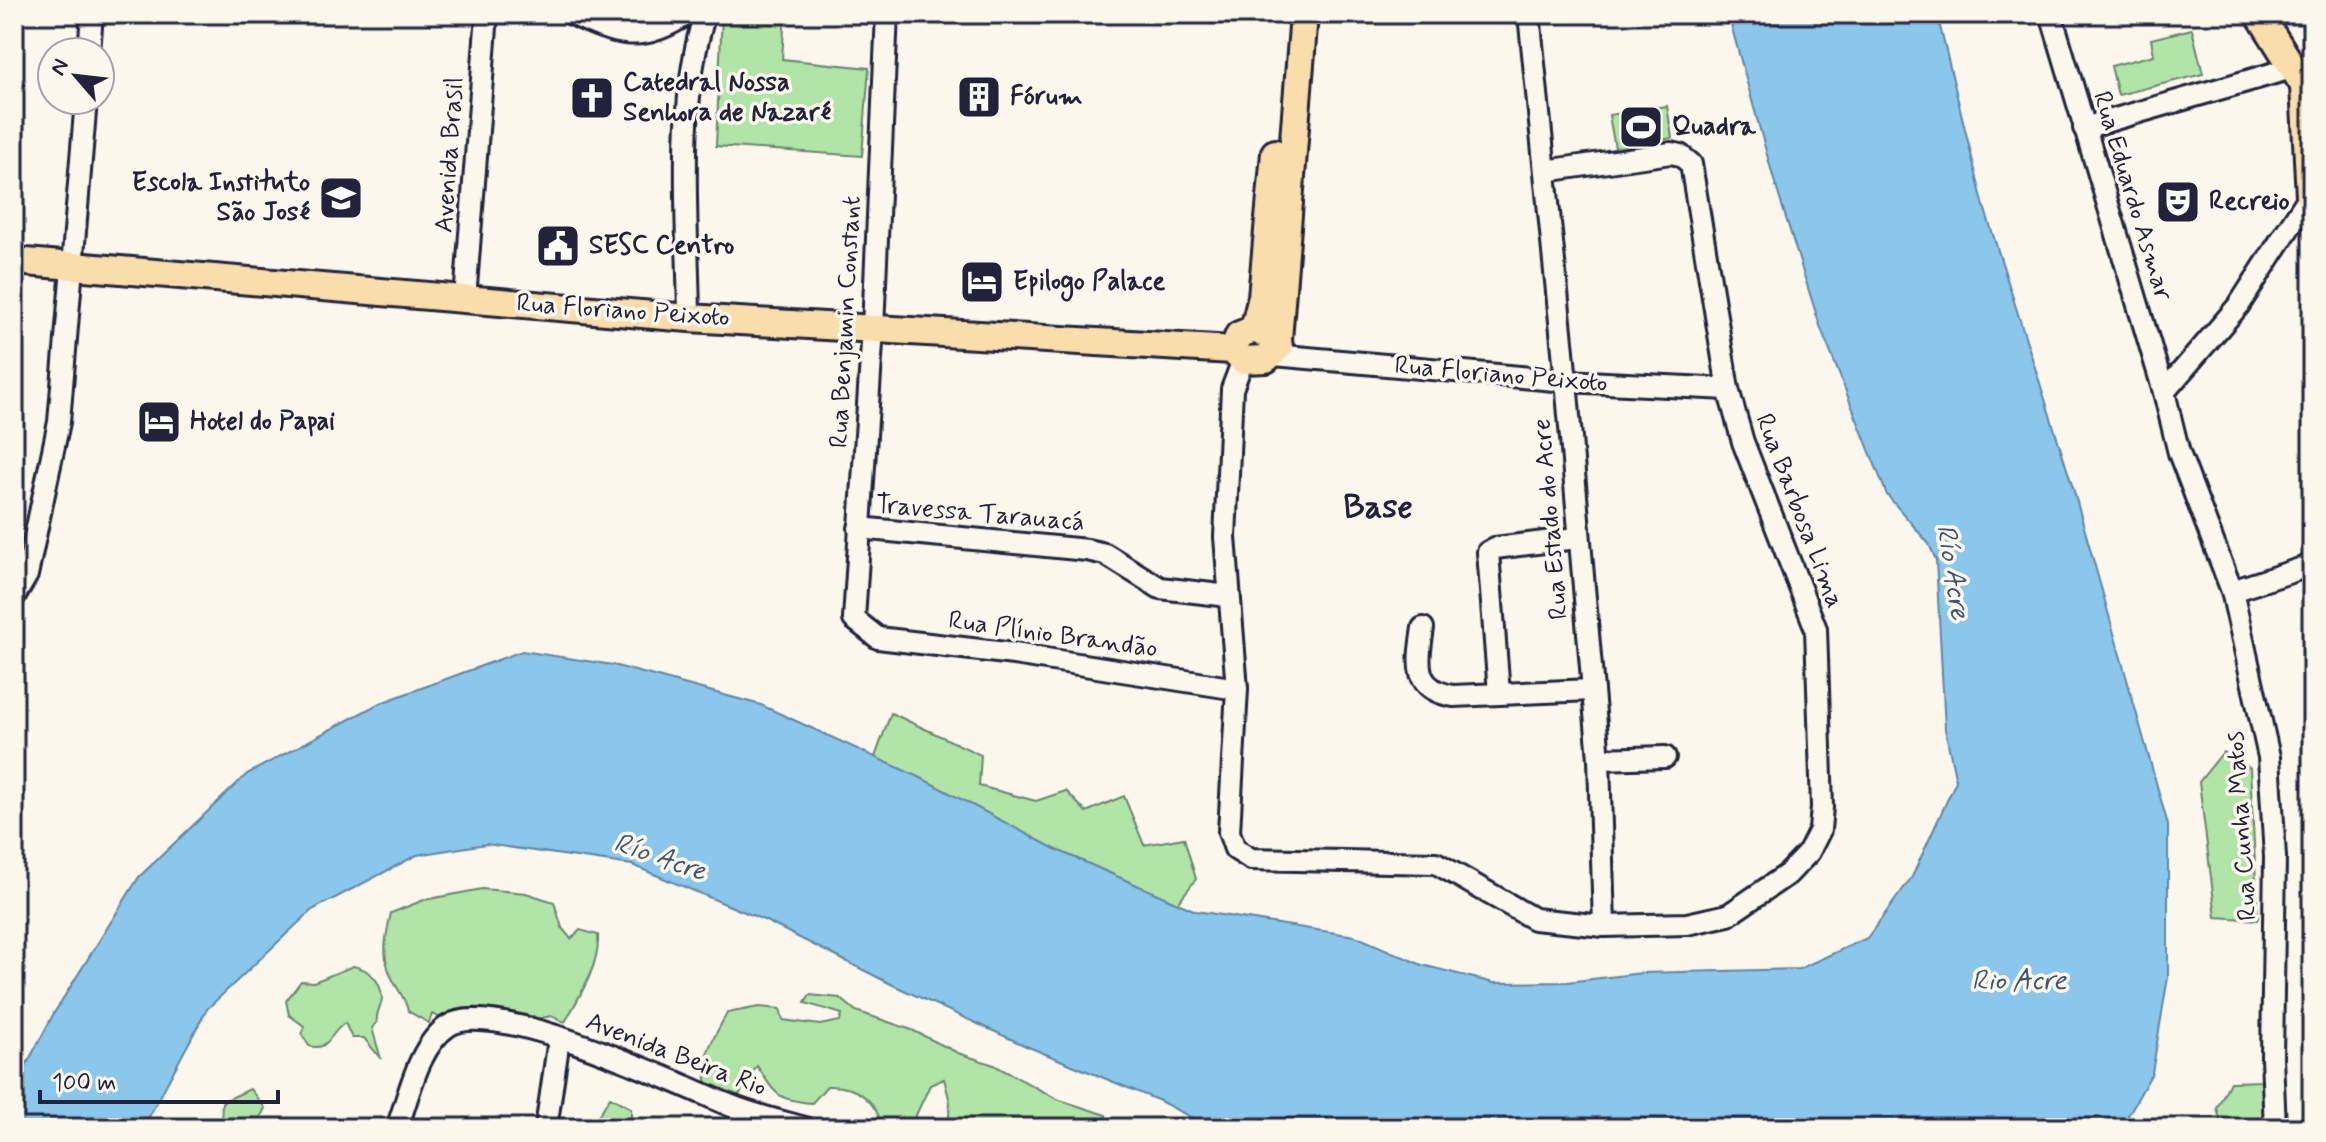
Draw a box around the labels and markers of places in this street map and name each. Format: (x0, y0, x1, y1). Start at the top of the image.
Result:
place label: Catedral Nossa Senhora de Nazaré (623, 66, 831, 130)
building icon: Fórum (955, 73, 1003, 121)
church icon: Catedral Nossa Senhora de Nazaré (568, 74, 616, 122)
place label: Fórum (1010, 80, 1083, 114)
sports icon: Quadra (1617, 103, 1665, 151)
place label: Quadra (1672, 110, 1757, 144)
place label: Escola Instituto São José (132, 166, 310, 230)
school or university icon: Escola Instituto São José (317, 174, 365, 222)
theatre icon: Recreio (2154, 178, 2202, 226)
place label: Recreio (2209, 185, 2290, 219)
public building icon: SESC Centro (534, 222, 582, 270)
place label: SESC Centro (589, 229, 735, 263)
hotel icon: Epilogo Palace (958, 258, 1006, 306)
place label: Epilogo Palace (1013, 265, 1165, 302)
hotel icon: Hotel do Papai (135, 398, 183, 446)
place label: Hotel do Papai (190, 405, 335, 439)

